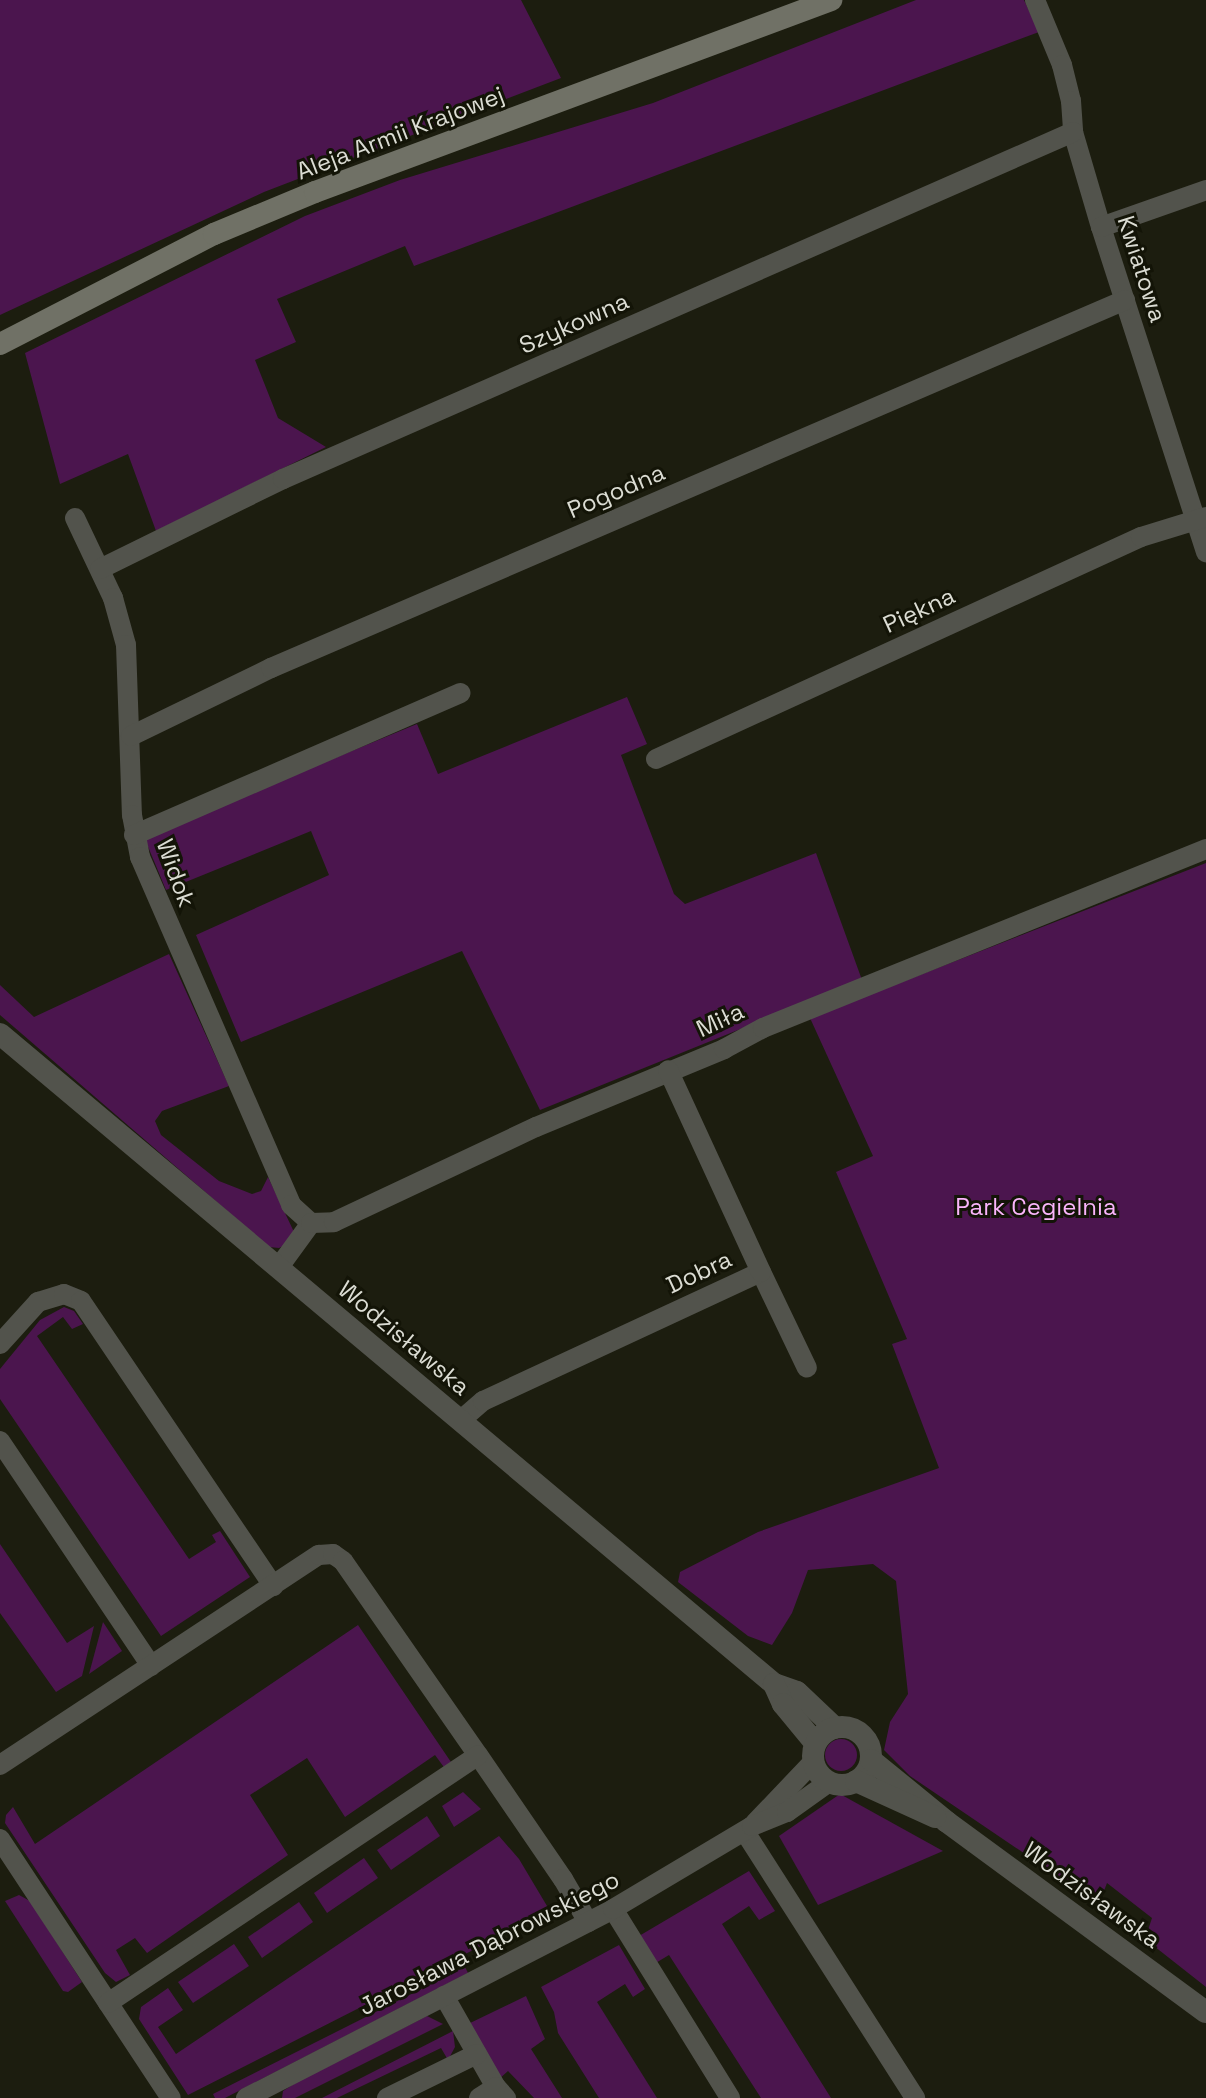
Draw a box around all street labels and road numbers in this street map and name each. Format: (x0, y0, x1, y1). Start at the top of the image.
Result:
street label: Aleja Armii Krajowej (292, 80, 508, 186)
street label: Kwiatowa (1111, 212, 1173, 326)
street label: Szykowna (515, 286, 633, 360)
street label: Pogodna (563, 458, 669, 524)
street label: Piękna (879, 581, 959, 639)
street label: Widok (150, 835, 202, 911)
street label: Miła (692, 997, 748, 1043)
street label: Dobra (662, 1244, 736, 1300)
street label: Wodzisławska (332, 1275, 476, 1401)
street label: Wodzisławska (1018, 1836, 1166, 1954)
street label: Jarosława Dąbrowskiego (354, 1865, 624, 2021)

